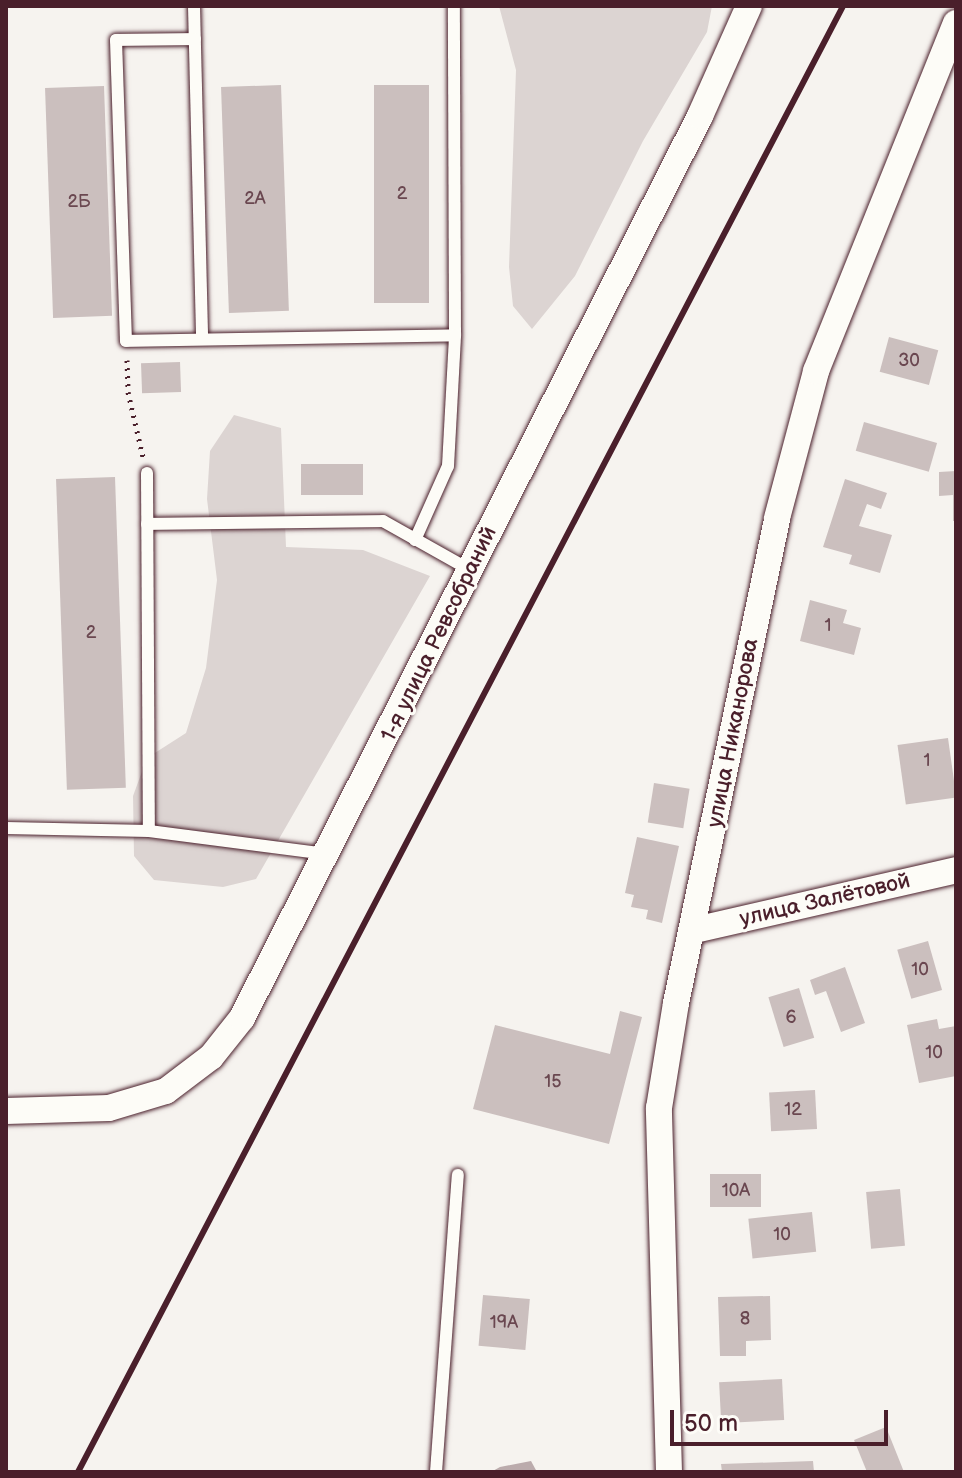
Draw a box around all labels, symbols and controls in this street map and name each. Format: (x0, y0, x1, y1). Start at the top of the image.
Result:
house number: 2 (397, 183, 407, 205)
house number: 2А (244, 188, 266, 210)
house number: 2Б (67, 191, 91, 213)
house number: 30 (898, 350, 920, 372)
street label: 1-я улица Ревсобраний (375, 522, 503, 746)
house number: 1 (825, 615, 831, 637)
house number: 2 (86, 622, 96, 644)
street label: улица Никанорова (702, 636, 764, 830)
house number: 1 (924, 750, 930, 772)
street label: улица Залётовой (737, 868, 913, 932)
house number: 10 (911, 959, 929, 981)
house number: 6 (786, 1007, 796, 1029)
house number: 10 (925, 1042, 943, 1064)
house number: 15 (544, 1071, 562, 1093)
house number: 12 (784, 1099, 802, 1121)
house number: 10А (722, 1180, 750, 1202)
house number: 10 (773, 1224, 791, 1246)
house number: 8 (740, 1308, 750, 1330)
house number: 19А (490, 1312, 518, 1334)
scale bar (674, 1394, 892, 1444)
text: 50 m (684, 1409, 738, 1438)

